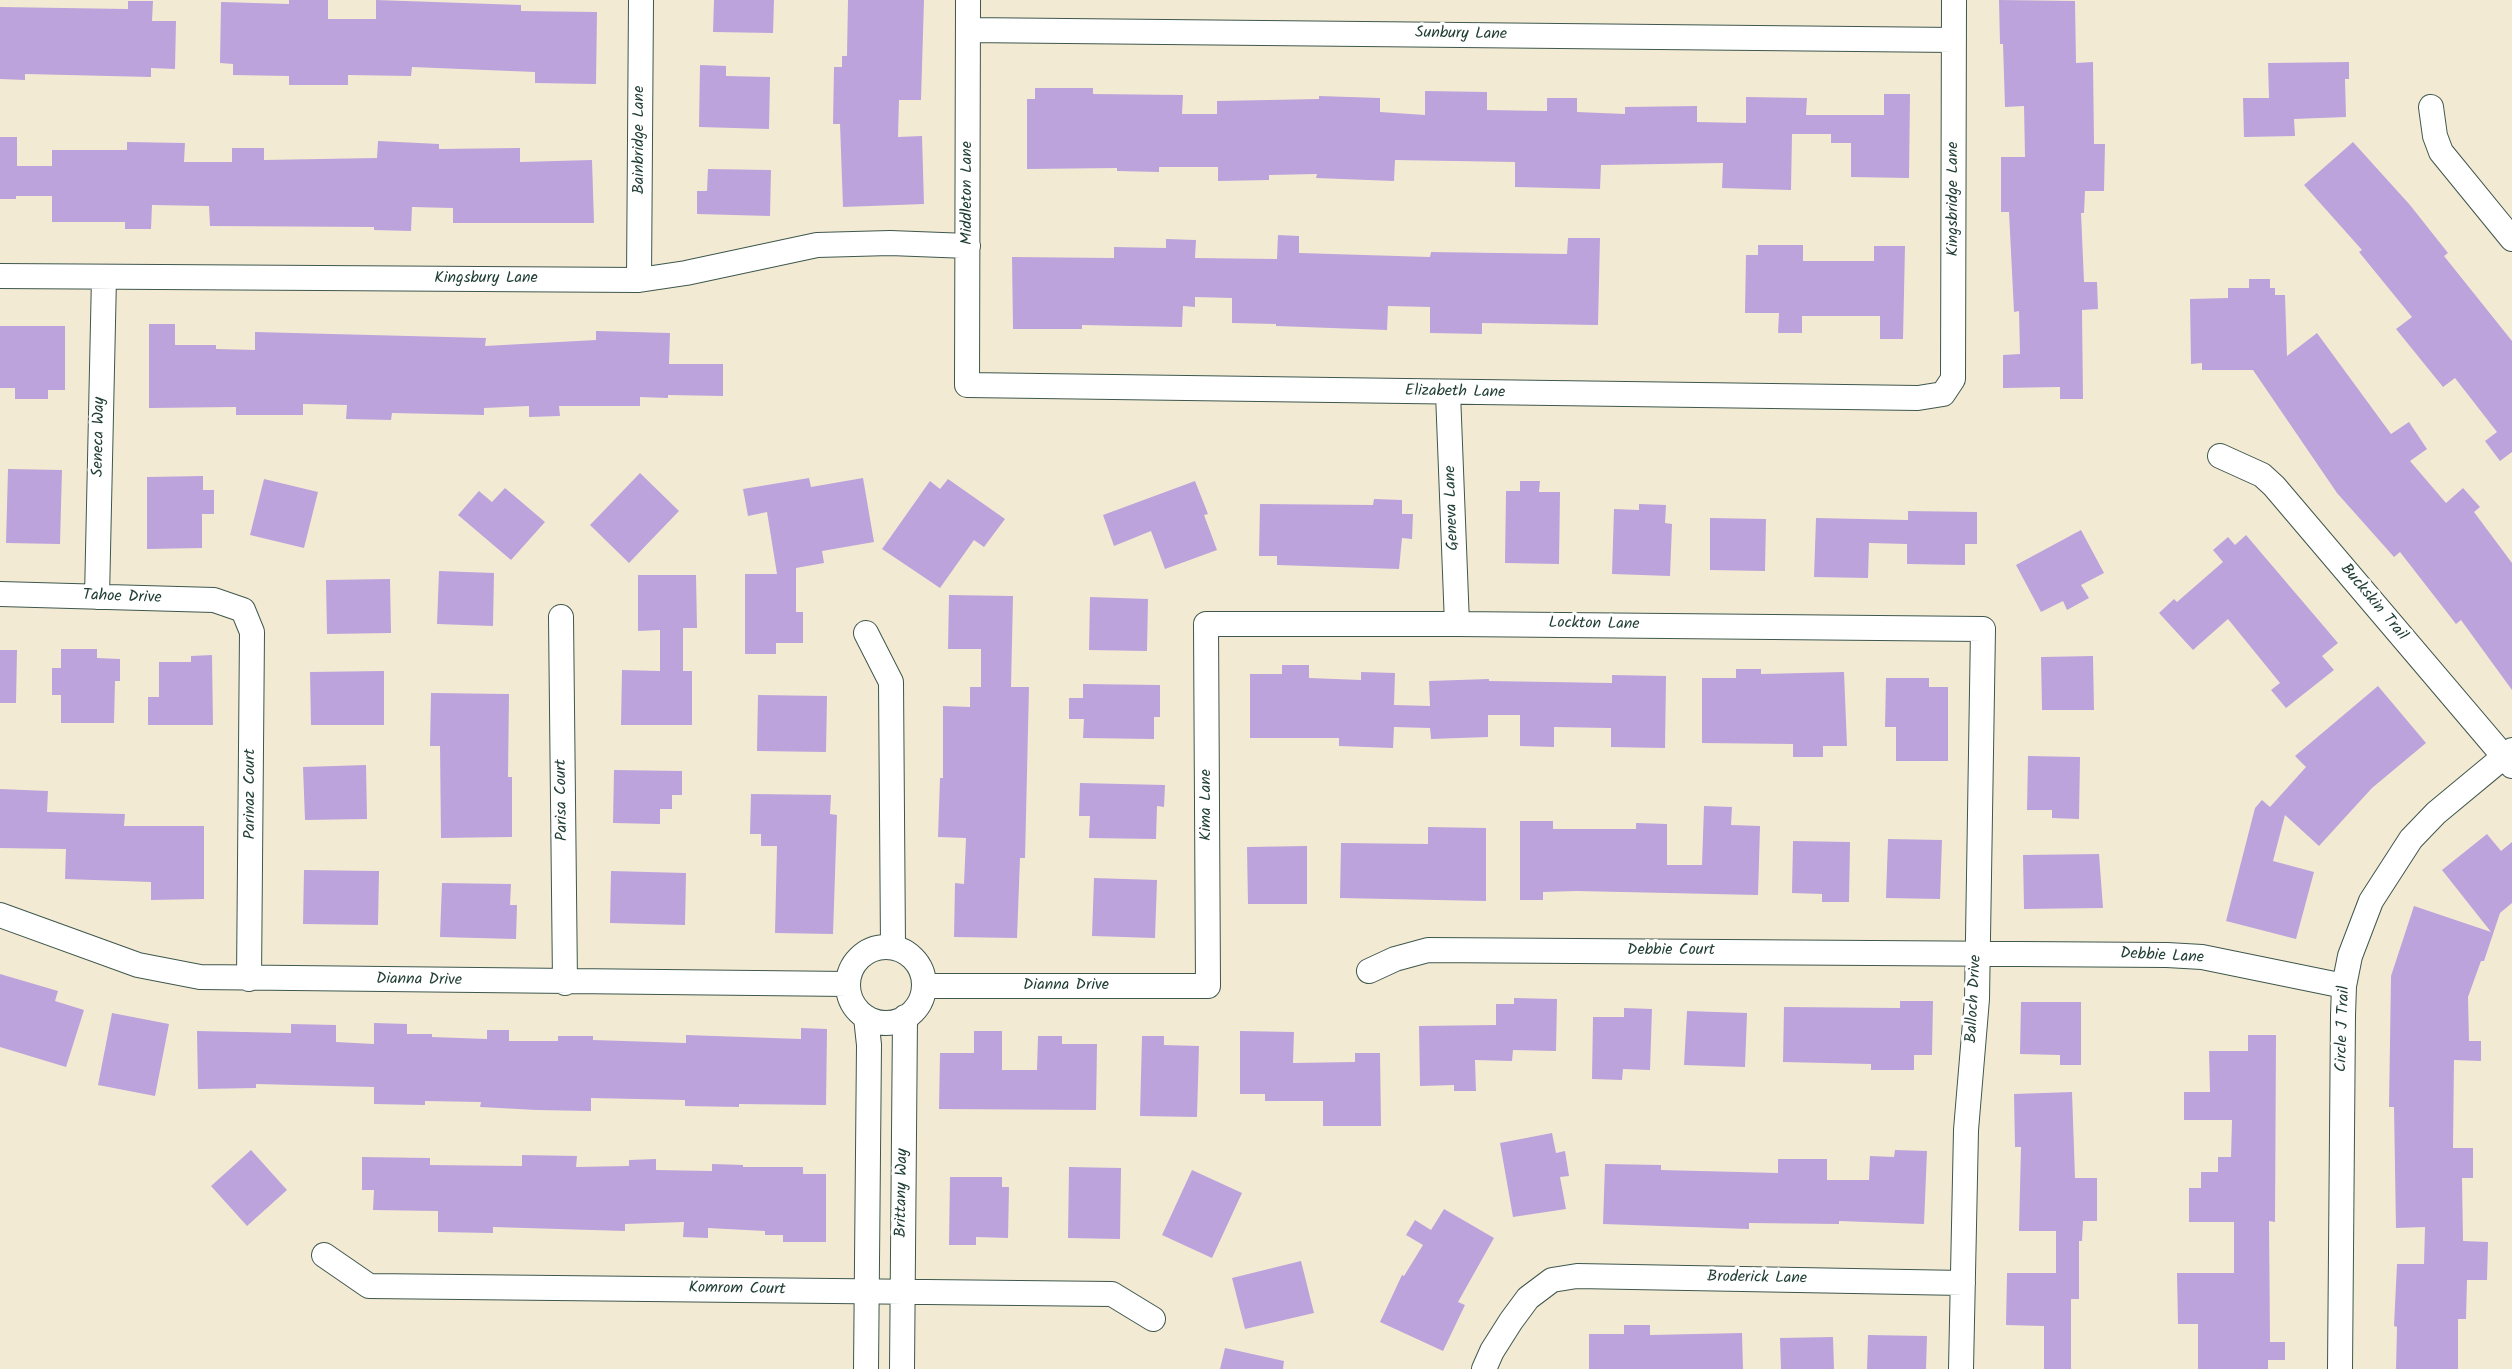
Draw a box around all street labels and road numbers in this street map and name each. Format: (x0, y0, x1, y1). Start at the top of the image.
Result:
street label: Sunbury Lane (1415, 25, 1507, 45)
street label: Bainbridge Lane (630, 86, 650, 194)
street label: Middleton Lane (958, 141, 978, 245)
street label: Kingsbridge Lane (1944, 142, 1964, 256)
street label: Kingsbury Lane (434, 269, 538, 289)
street label: Elizabeth Lane (1405, 383, 1505, 403)
street label: Seneca Way (90, 397, 110, 477)
street label: Geneva Lane (1442, 465, 1464, 551)
street label: Buckskin Trail (2335, 561, 2411, 645)
street label: Tahoe Drive (82, 587, 162, 609)
street label: Lockton Lane (1548, 615, 1640, 635)
street label: Parinaz Court (241, 749, 261, 839)
street label: Parisa Court (553, 759, 573, 841)
street label: Kima Lane (1197, 769, 1217, 841)
street label: Debbie Court (1627, 941, 1715, 961)
street label: Debbie Lane (2120, 945, 2204, 969)
street label: Balloch Drive (1963, 954, 1987, 1044)
street label: Dianna Drive (376, 971, 462, 991)
street label: Dianna Drive (1023, 976, 1109, 996)
street label: Circle J Trail (2333, 986, 2355, 1072)
street label: Brittany Way (893, 1148, 913, 1238)
street label: Broderick Lane (1707, 1269, 1807, 1289)
street label: Komrom Court (688, 1280, 786, 1300)

